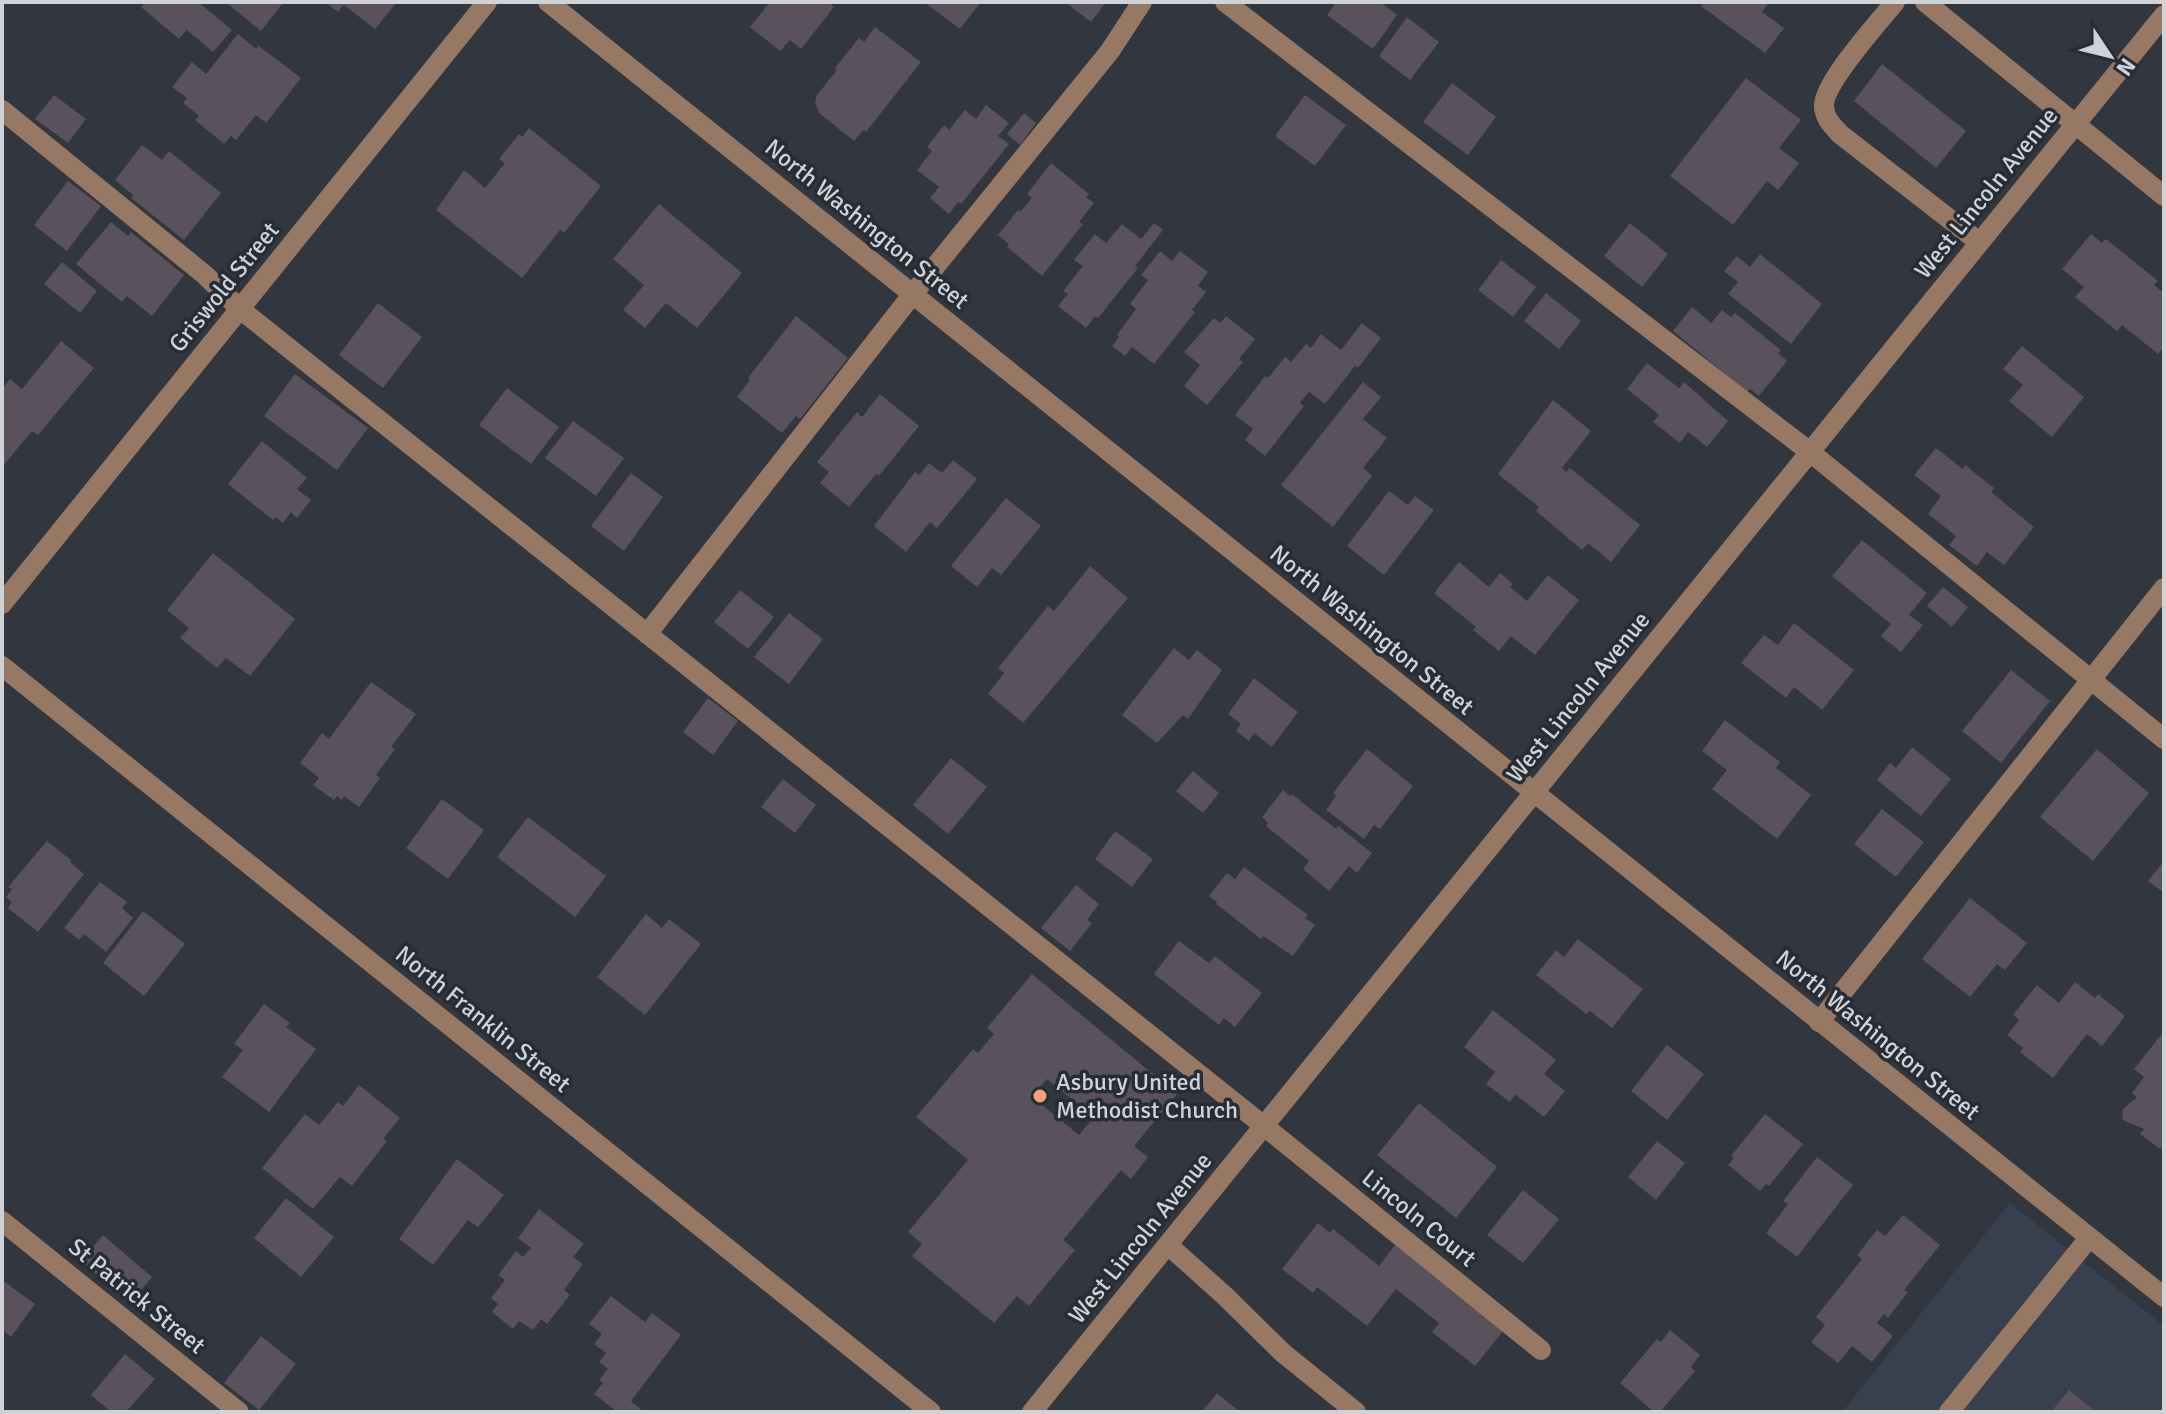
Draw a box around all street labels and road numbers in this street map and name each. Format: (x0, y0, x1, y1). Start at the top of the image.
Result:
street label: West Lincoln Avenue (1908, 101, 2064, 285)
street label: North Washington Street (759, 132, 975, 316)
street label: Griswold Street (162, 216, 286, 358)
street label: North Washington Street (1264, 538, 1480, 722)
street label: West Lincoln Avenue (1500, 605, 1656, 789)
street label: North Franklin Street (389, 939, 577, 1099)
street label: North Washington Street (1770, 943, 1986, 1127)
street label: West Lincoln Avenue (1062, 1146, 1218, 1330)
street label: Lincoln Court (1356, 1163, 1482, 1273)
street label: St Patrick Street (63, 1232, 211, 1360)

